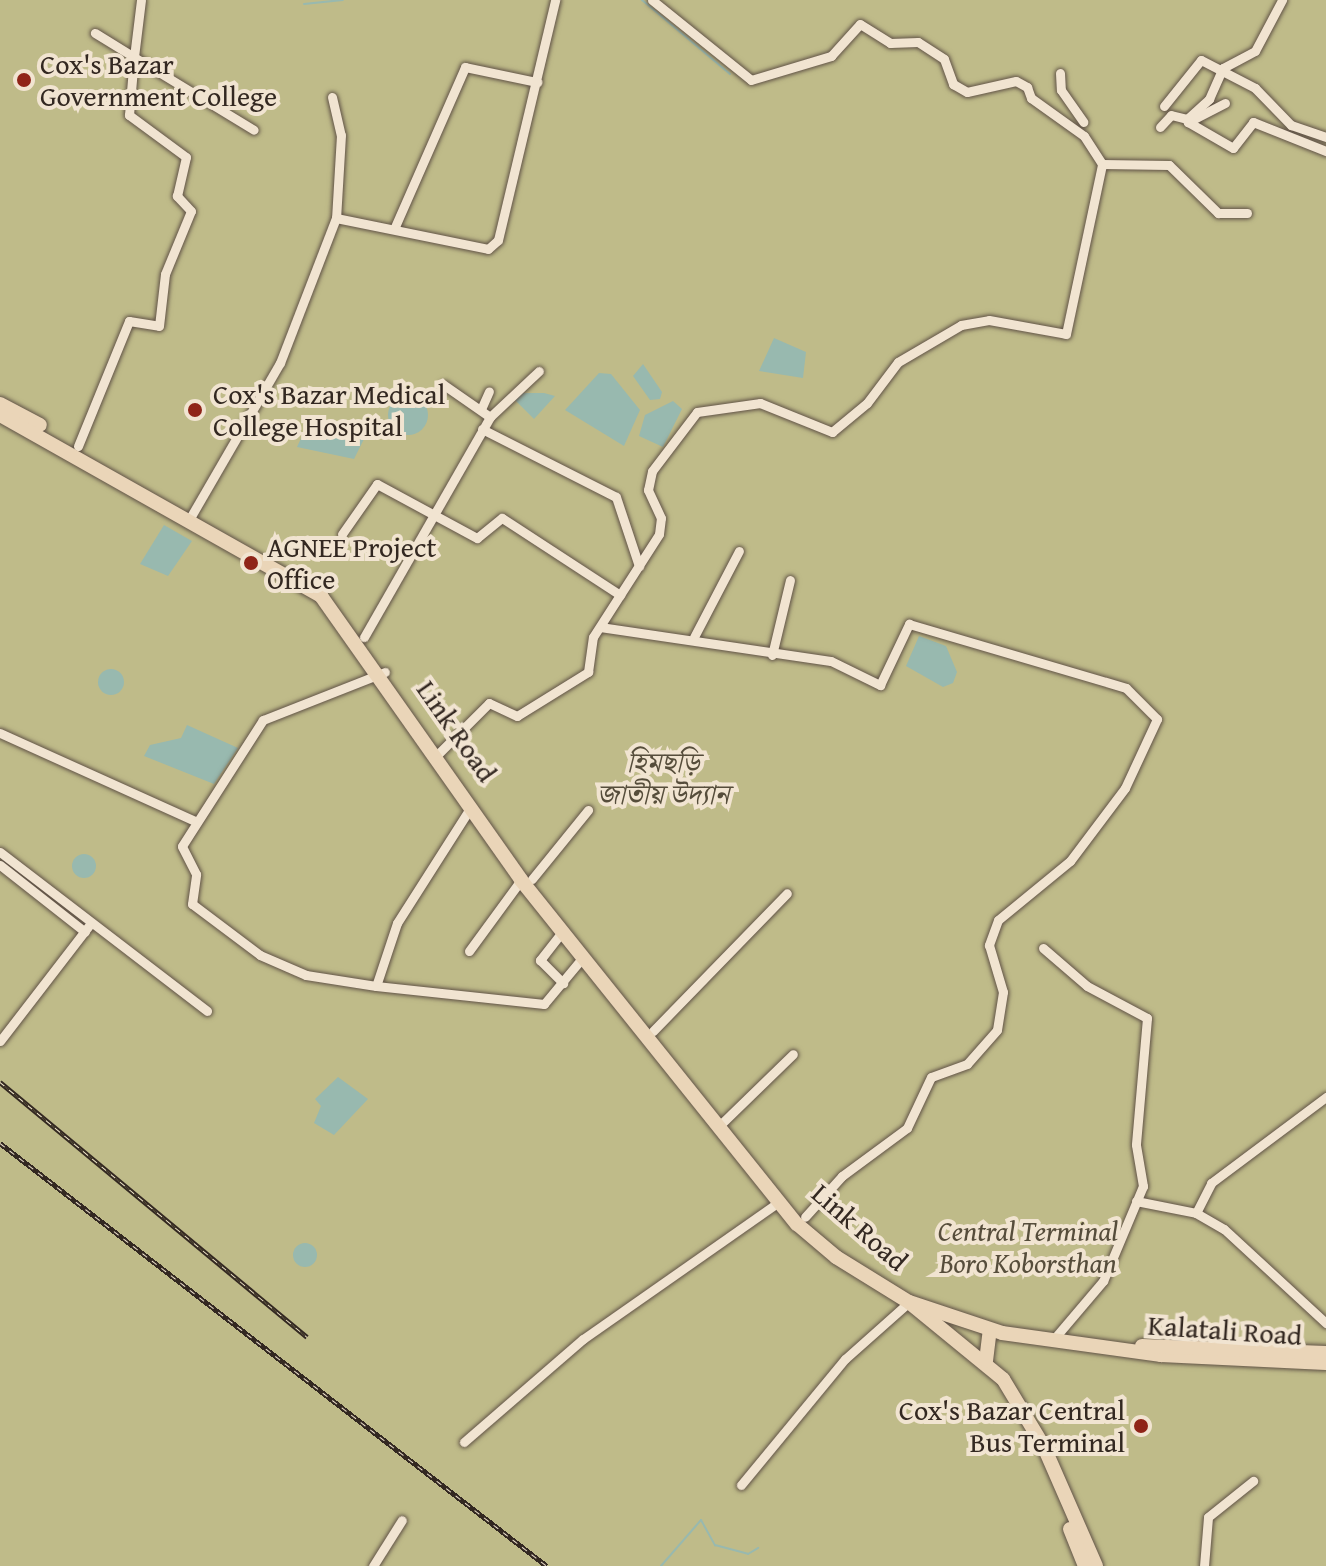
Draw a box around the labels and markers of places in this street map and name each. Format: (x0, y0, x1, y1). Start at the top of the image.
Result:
place label: Cox's Bazar Government College (40, 47, 277, 113)
marker: Cox's Bazar Government College (15, 71, 33, 89)
place label: Cox's Bazar Medical College Hospital (213, 377, 445, 443)
marker: Cox's Bazar Medical College Hospital (184, 399, 206, 421)
place label: AGNEE Project Office (267, 530, 436, 596)
marker: AGNEE Project Office (242, 554, 260, 572)
place label: Cox's Bazar Central Bus Terminal (899, 1393, 1125, 1459)
marker: Cox's Bazar Central Bus Terminal (1132, 1417, 1150, 1435)

